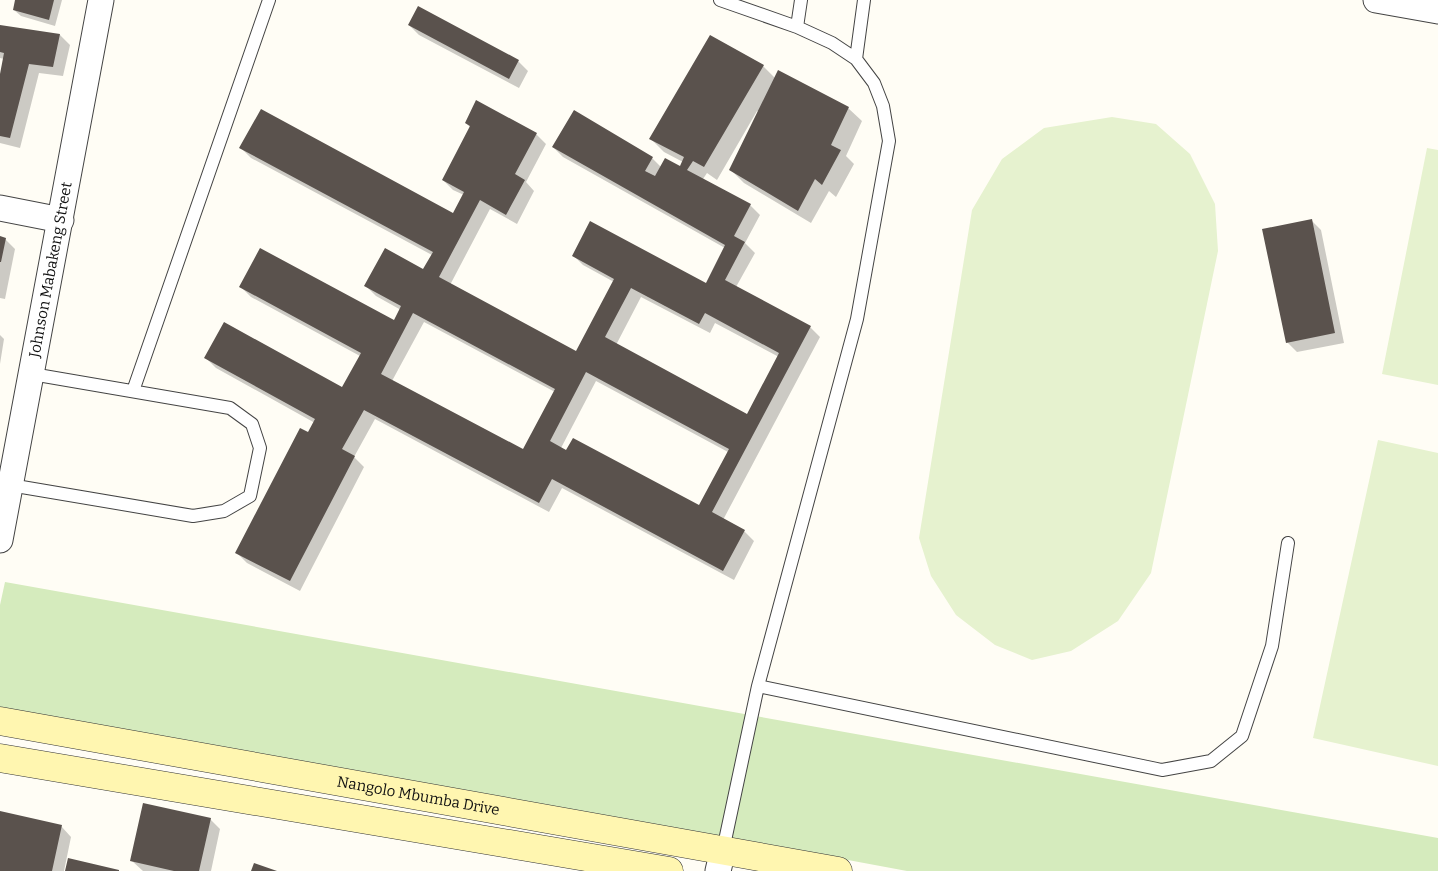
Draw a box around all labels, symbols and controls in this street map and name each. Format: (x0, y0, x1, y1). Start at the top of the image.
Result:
street label: Johnson Mabakeng Street (25, 180, 76, 360)
street label: Nangolo Mbumba Drive (336, 773, 501, 819)

